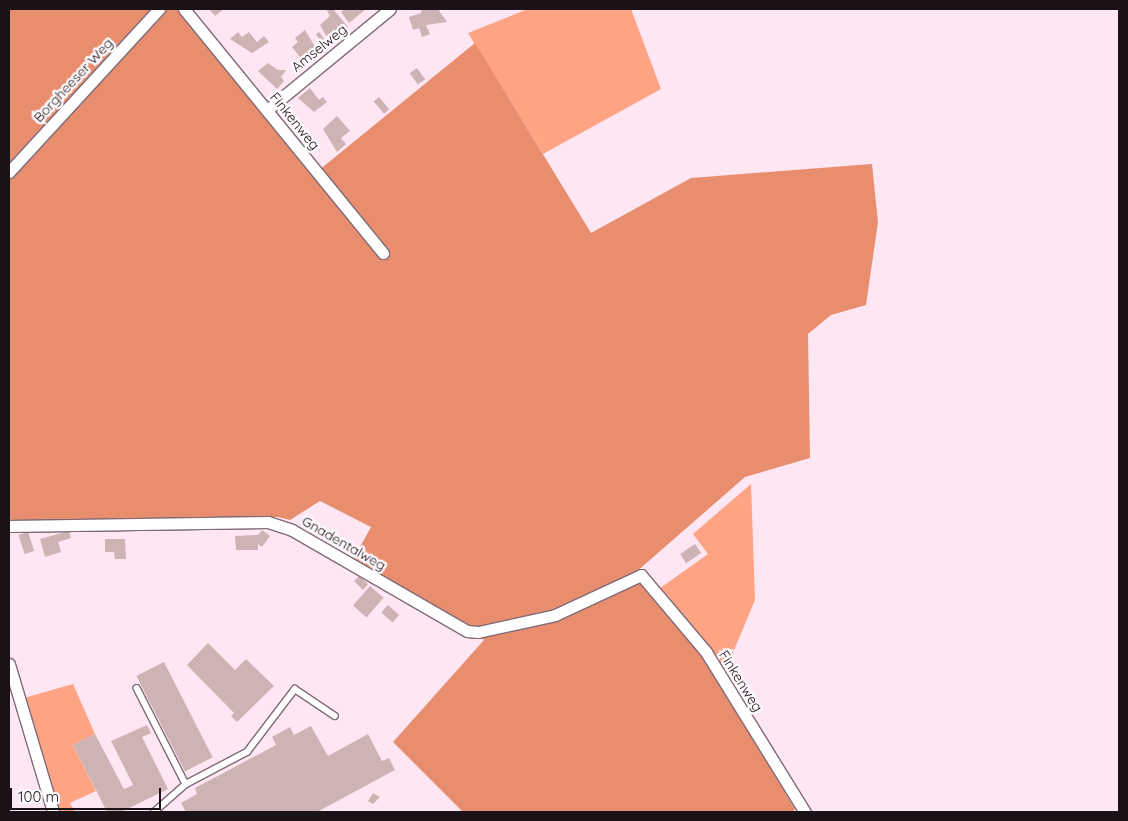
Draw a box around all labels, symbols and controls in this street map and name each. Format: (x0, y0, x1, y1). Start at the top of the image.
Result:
street label: Amselweg (288, 21, 350, 75)
street label: Borgheeser Weg (30, 34, 116, 126)
street label: Finkenweg (267, 89, 323, 153)
street label: Gnadentalweg (299, 512, 389, 574)
street label: Finkenweg (716, 647, 766, 715)
scale bar (12, 778, 164, 810)
text: 100 m (18, 787, 59, 806)

